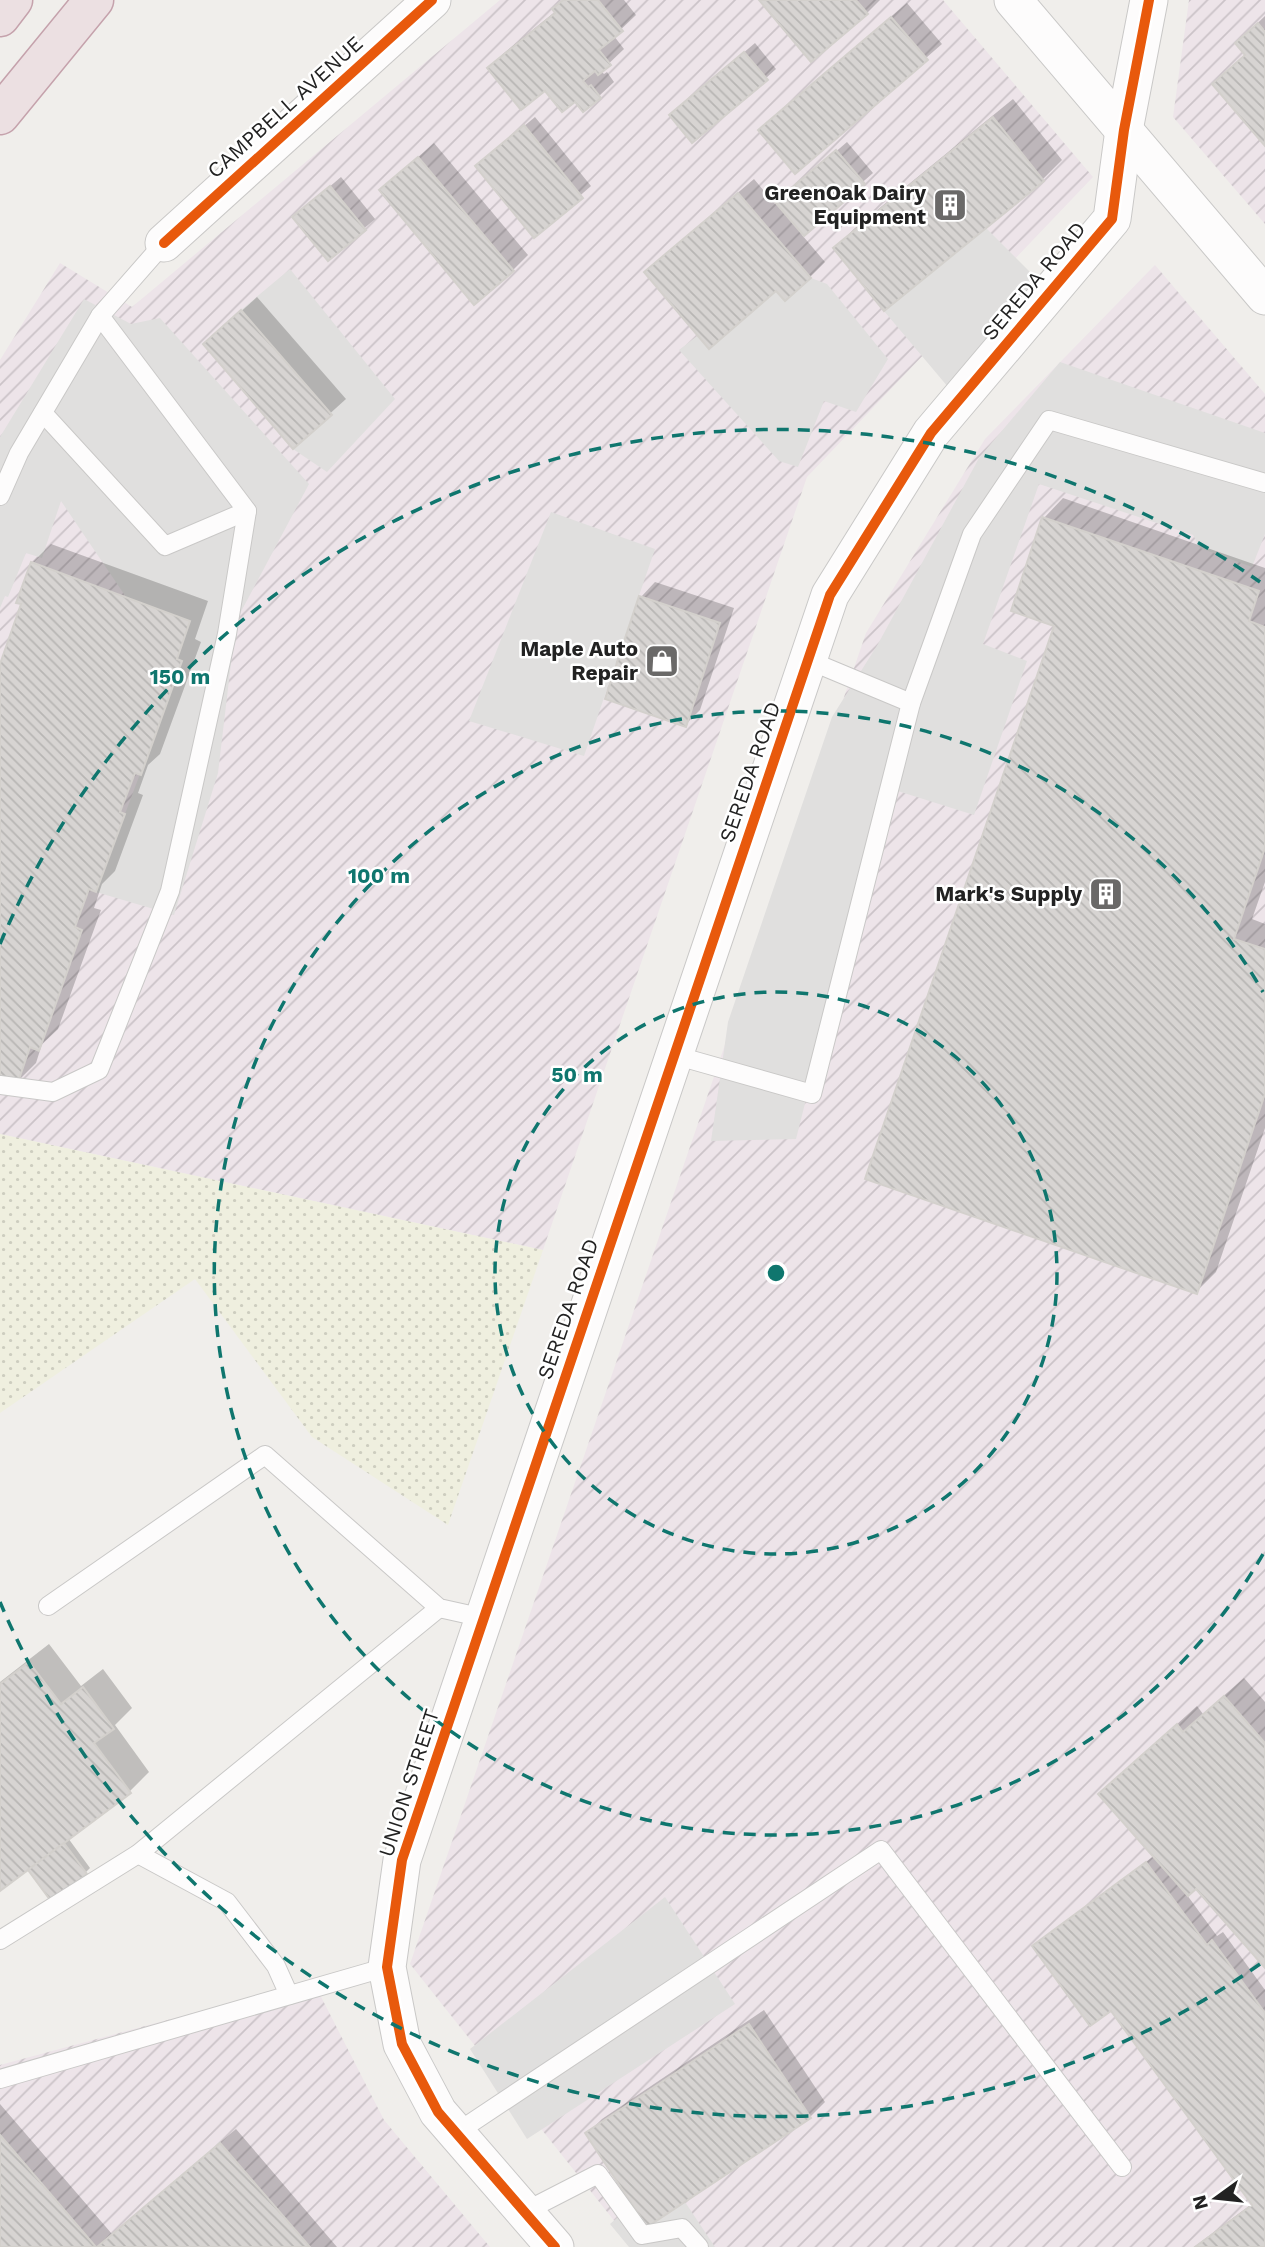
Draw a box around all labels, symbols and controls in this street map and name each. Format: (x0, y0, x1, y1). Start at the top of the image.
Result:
street label: CAMPBELL AVENUE (202, 30, 367, 183)
place label: GreenOak Dairy Equipment (764, 180, 926, 229)
building icon: GreenOak Dairy Equipment (931, 186, 969, 224)
street label: SEREDA ROAD (977, 216, 1090, 345)
place label: Maple Auto Repair (520, 636, 638, 685)
shop icon: Maple Auto Repair (643, 642, 681, 680)
text: 150 m (150, 664, 210, 689)
street label: SEREDA ROAD (714, 698, 785, 845)
text: 100 m (348, 863, 410, 888)
building icon: Mark's Supply (1087, 875, 1125, 913)
place label: Mark's Supply (935, 881, 1082, 906)
text: 50 m (551, 1062, 603, 1087)
street label: SEREDA ROAD (532, 1235, 603, 1382)
centre of rings (764, 1261, 788, 1285)
street label: UNION STREET (373, 1706, 444, 1860)
north arrow (1181, 2163, 1251, 2233)
text: N (1187, 2192, 1213, 2212)

